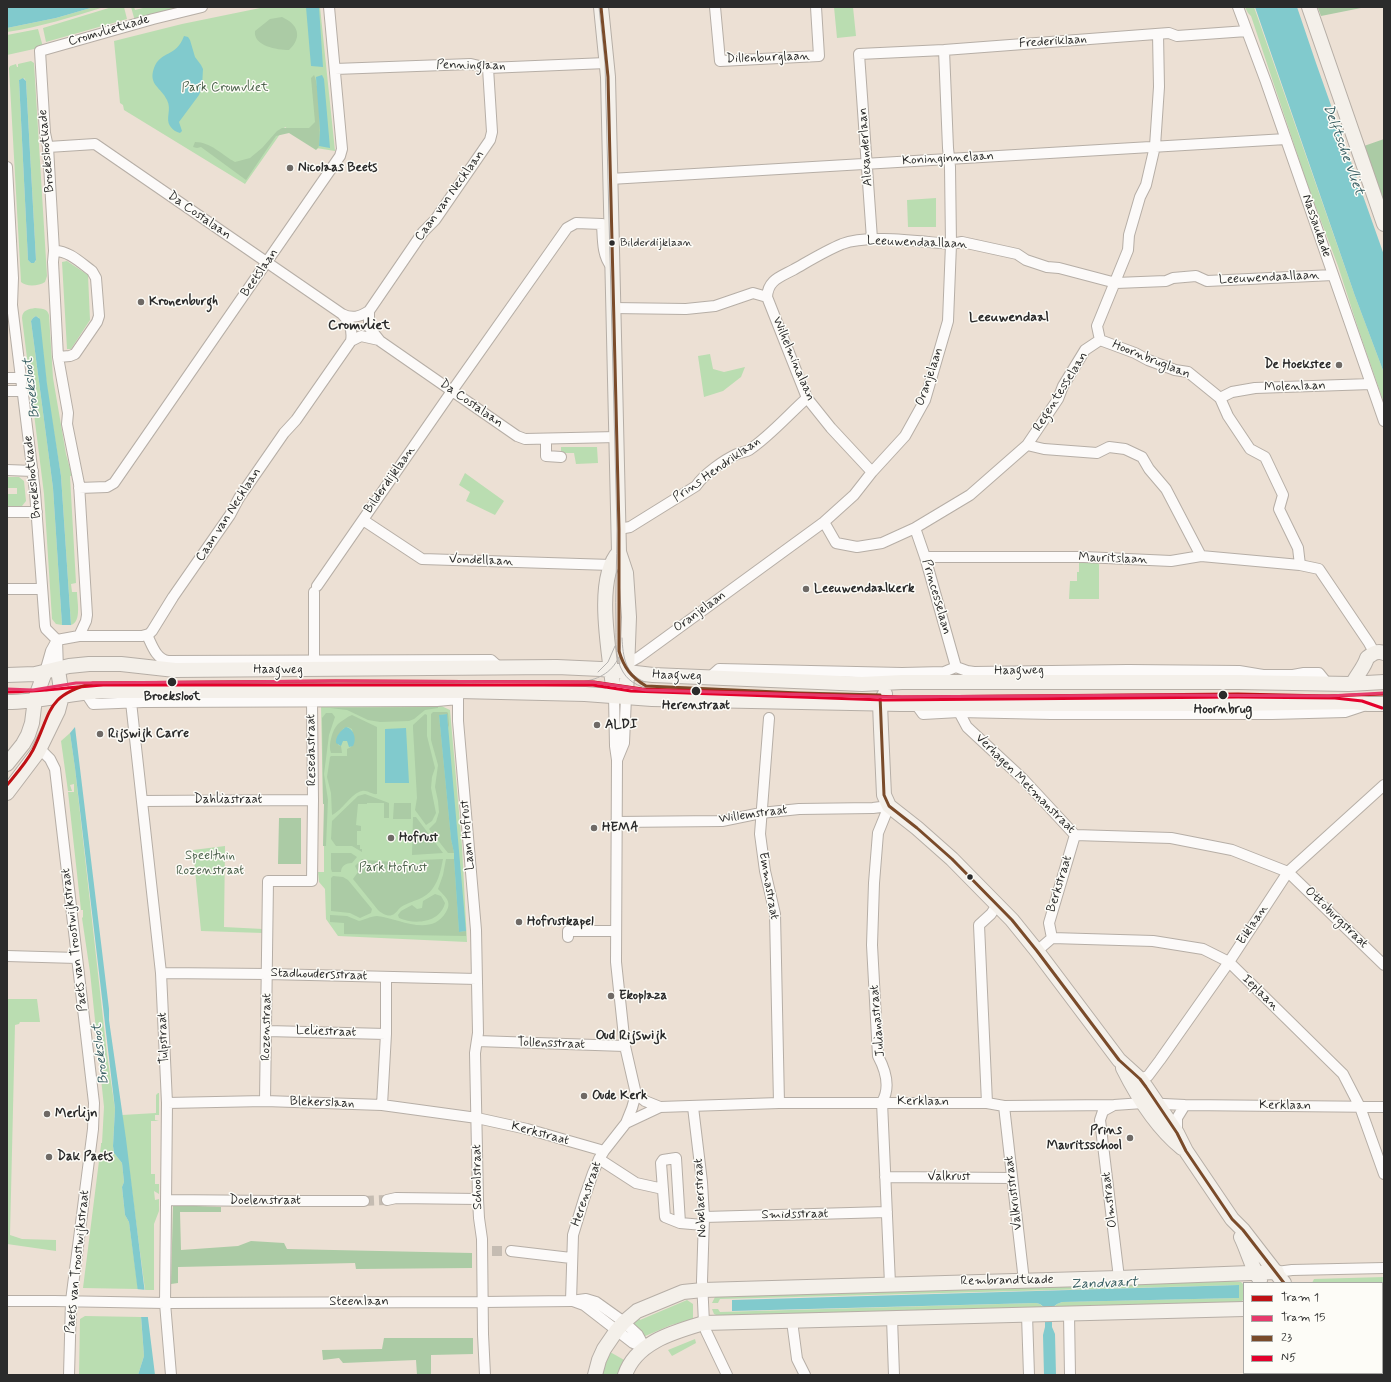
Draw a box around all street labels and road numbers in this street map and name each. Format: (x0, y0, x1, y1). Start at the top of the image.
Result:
street label: Cromvlietkade (66, 12, 152, 50)
street label: Frederiklaan (1019, 32, 1087, 52)
street label: Dillenburglaan (726, 49, 810, 67)
street label: Penninglaan (436, 58, 506, 74)
street label: Alexanderlaan (855, 107, 877, 187)
street label: Broekslootkade (36, 109, 58, 193)
street label: Caan van Necklaan (412, 148, 488, 244)
street label: Koninginnelaan (902, 149, 994, 169)
street label: Da Costalaan (164, 188, 234, 244)
street label: Nassaukade (1298, 192, 1334, 260)
street label: Leeuwendaallaan (866, 233, 968, 253)
street label: Beetslaan (238, 246, 282, 300)
street label: Leeuwendaallaan (1218, 268, 1320, 288)
street label: Wilhelminalaan (768, 315, 818, 403)
street label: Hoornbruglaan (1110, 337, 1192, 383)
street label: Oranjelaan (913, 346, 947, 408)
street label: Regentesselaan (1030, 349, 1092, 435)
street label: Da Costalaan (436, 376, 506, 432)
street label: Molenlaan (1264, 378, 1326, 396)
street label: Prins Hendriklaan (670, 434, 764, 506)
street label: Broekslootkade (21, 435, 45, 519)
street label: Bilderdijklaan (361, 443, 419, 517)
street label: Caan van Necklaan (193, 465, 265, 565)
street label: Mauritslaan (1078, 550, 1148, 568)
street label: Vondellaan (449, 552, 513, 570)
street label: Princesselaan (918, 558, 954, 636)
street label: Oranjelaan (671, 588, 729, 636)
street label: Haagweg (253, 662, 303, 678)
street label: Haagweg (994, 663, 1044, 679)
street label: Haagweg (652, 667, 702, 685)
street label: Resedastraat (304, 714, 320, 786)
street label: Verhagen Metmanstraat (972, 731, 1078, 837)
street label: Dahliastraat (194, 792, 262, 808)
street label: Laan Hofrust (457, 799, 479, 871)
street label: Willemstraat (718, 802, 788, 828)
street label: Emmastraat (754, 851, 782, 921)
street label: Berkstraat (1044, 854, 1076, 914)
street label: Paets van Troostwijkstraat (58, 867, 92, 1013)
street label: Ottoburgstraat (1301, 884, 1371, 952)
street label: Eiklaan (1234, 902, 1272, 948)
street label: Stadhoudersstraat (270, 966, 368, 984)
street label: Ieplaan (1238, 972, 1282, 1014)
street label: Julianastraat (867, 984, 889, 1058)
street label: Rozenstraat (259, 993, 275, 1061)
street label: Tulpstraat (155, 1012, 173, 1064)
street label: Leliestraat (296, 1023, 356, 1041)
street label: Tollensstraat (517, 1035, 585, 1053)
street label: Blekerslaan (289, 1094, 355, 1112)
street label: Kerklaan (897, 1094, 949, 1110)
street label: Kerklaan (1259, 1098, 1311, 1114)
street label: Kerkstraat (509, 1119, 571, 1149)
street label: Schoolstraat (470, 1144, 486, 1210)
street label: Valkruststraat (1002, 1155, 1026, 1231)
street label: Nobelaerstraat (691, 1158, 711, 1238)
street label: Herenstraat (569, 1159, 605, 1229)
street label: Valkrust (928, 1169, 970, 1185)
street label: Olmstraat (1099, 1171, 1121, 1229)
street label: Paets van Troostwijkstraat (63, 1189, 93, 1335)
street label: Doelenstraat (229, 1193, 301, 1209)
street label: Smidsstraat (761, 1207, 829, 1223)
street label: Rembrandtkade (960, 1272, 1054, 1290)
street label: Steenlaan (329, 1294, 389, 1310)

